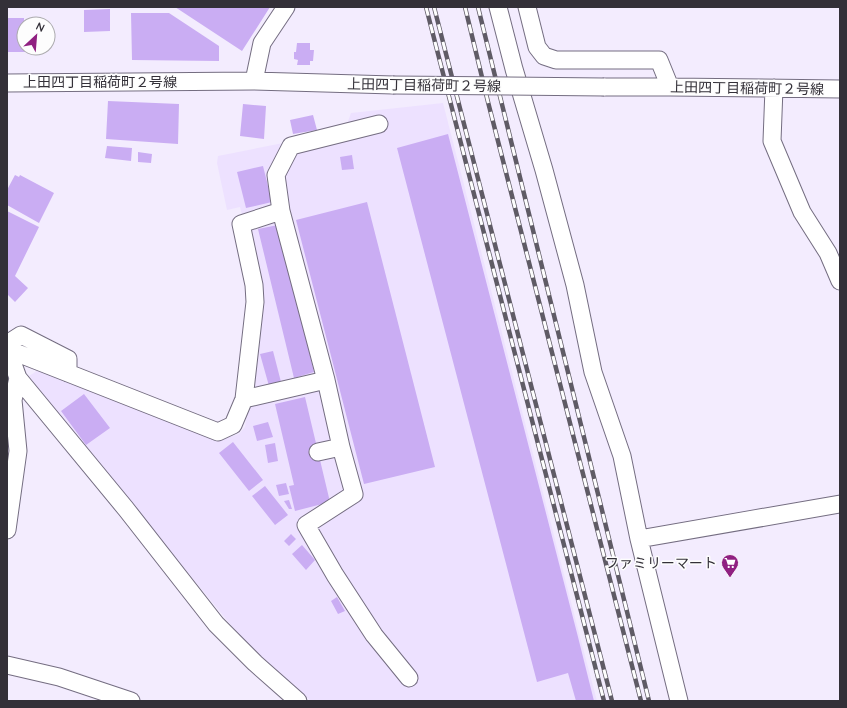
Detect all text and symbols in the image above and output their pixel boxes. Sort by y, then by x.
north arrow [16,16,56,56]
text: N [34,19,47,35]
street label: 上田四丁目稲荷町２号線 [23,73,177,91]
street label: 上田四丁目稲荷町２号線 [347,75,501,95]
street label: 上田四丁目稲荷町２号線 [670,78,824,98]
supermarket icon: ファミリーマート [720,553,740,578]
place label: ファミリーマート [605,554,717,572]

